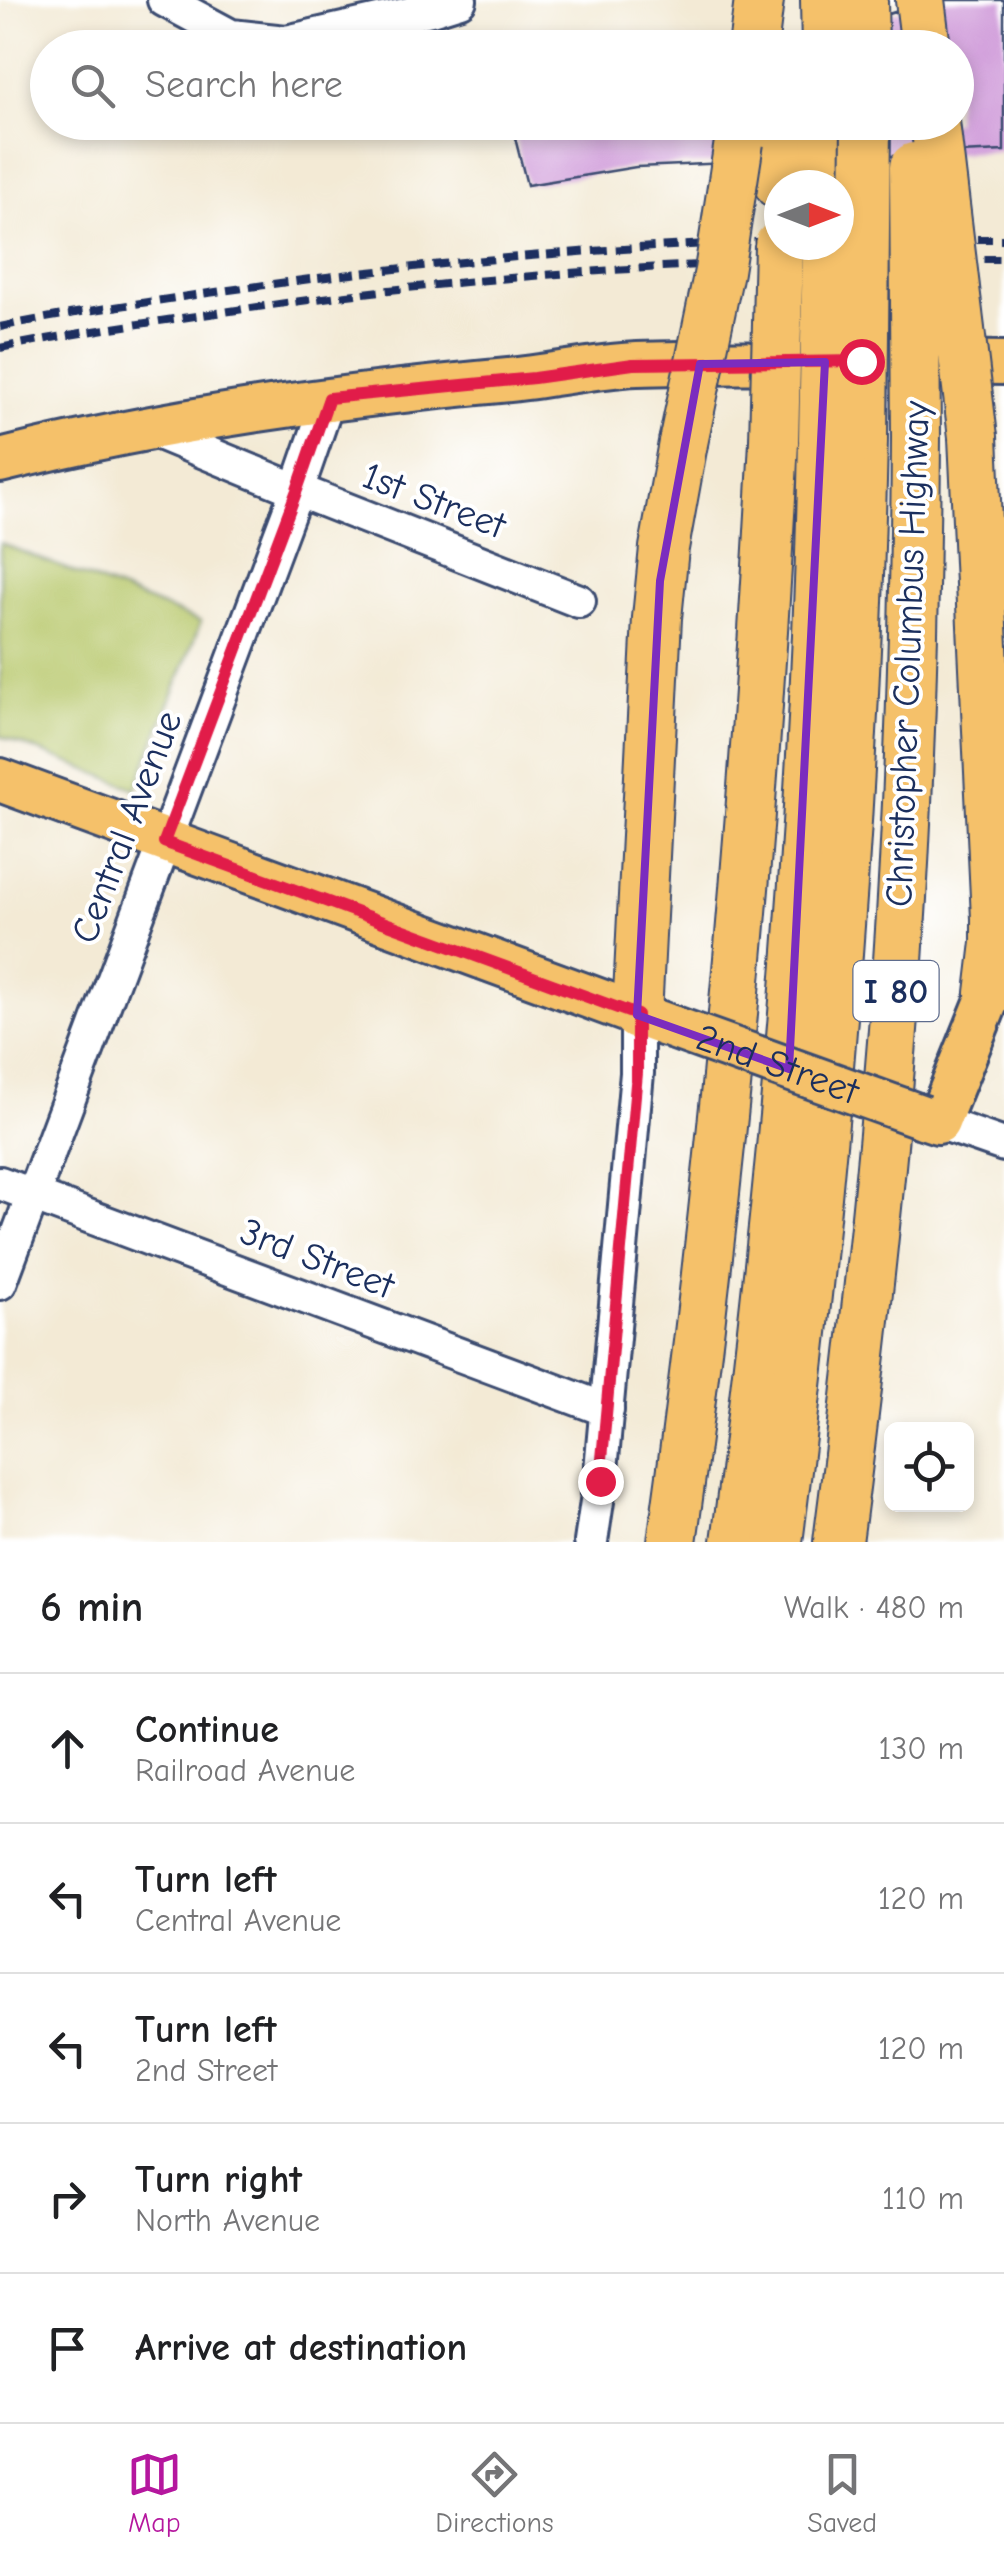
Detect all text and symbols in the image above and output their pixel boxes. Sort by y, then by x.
search box [30,30,974,140]
icon: search [65,58,120,113]
text: Search here [145,63,343,107]
north arrow [764,170,854,260]
route start [839,339,885,385]
street label: Christopher Columbus Highway [877,400,939,908]
street label: 1st Street [356,454,513,549]
street label: Central Avenue [63,705,191,949]
road number: I 80 [854,961,938,1021]
street label: 2nd Street [690,1016,865,1114]
street label: 3rd Street [234,1210,401,1309]
map controls [884,1422,974,1512]
button: locate [884,1422,974,1512]
route end [578,1459,624,1505]
text: 6 min [40,1583,143,1632]
text: Walk · 480 m [784,1589,964,1626]
text: Continue [135,1708,279,1752]
icon: ahead [40,1721,95,1776]
text: 130 m [878,1730,964,1767]
text: Railroad Avenue [135,1752,355,1789]
text: Turn left [135,1858,276,1902]
icon: left [40,1871,95,1926]
text: 120 m [878,1880,964,1917]
text: Central Avenue [135,1902,341,1939]
text: Turn left [135,2008,276,2052]
icon: left [40,2021,95,2076]
text: 120 m [878,2030,964,2067]
text: 2nd Street [135,2052,277,2089]
text: Turn right [135,2158,302,2202]
icon: right [40,2171,95,2226]
text: 110 m [882,2180,964,2217]
text: North Avenue [135,2202,320,2239]
icon: arrive [40,2321,95,2376]
text: Arrive at destination [135,2326,467,2370]
tab: Map [127,2447,182,2539]
tab: Directions [435,2447,554,2539]
tab: Saved [807,2447,877,2539]

